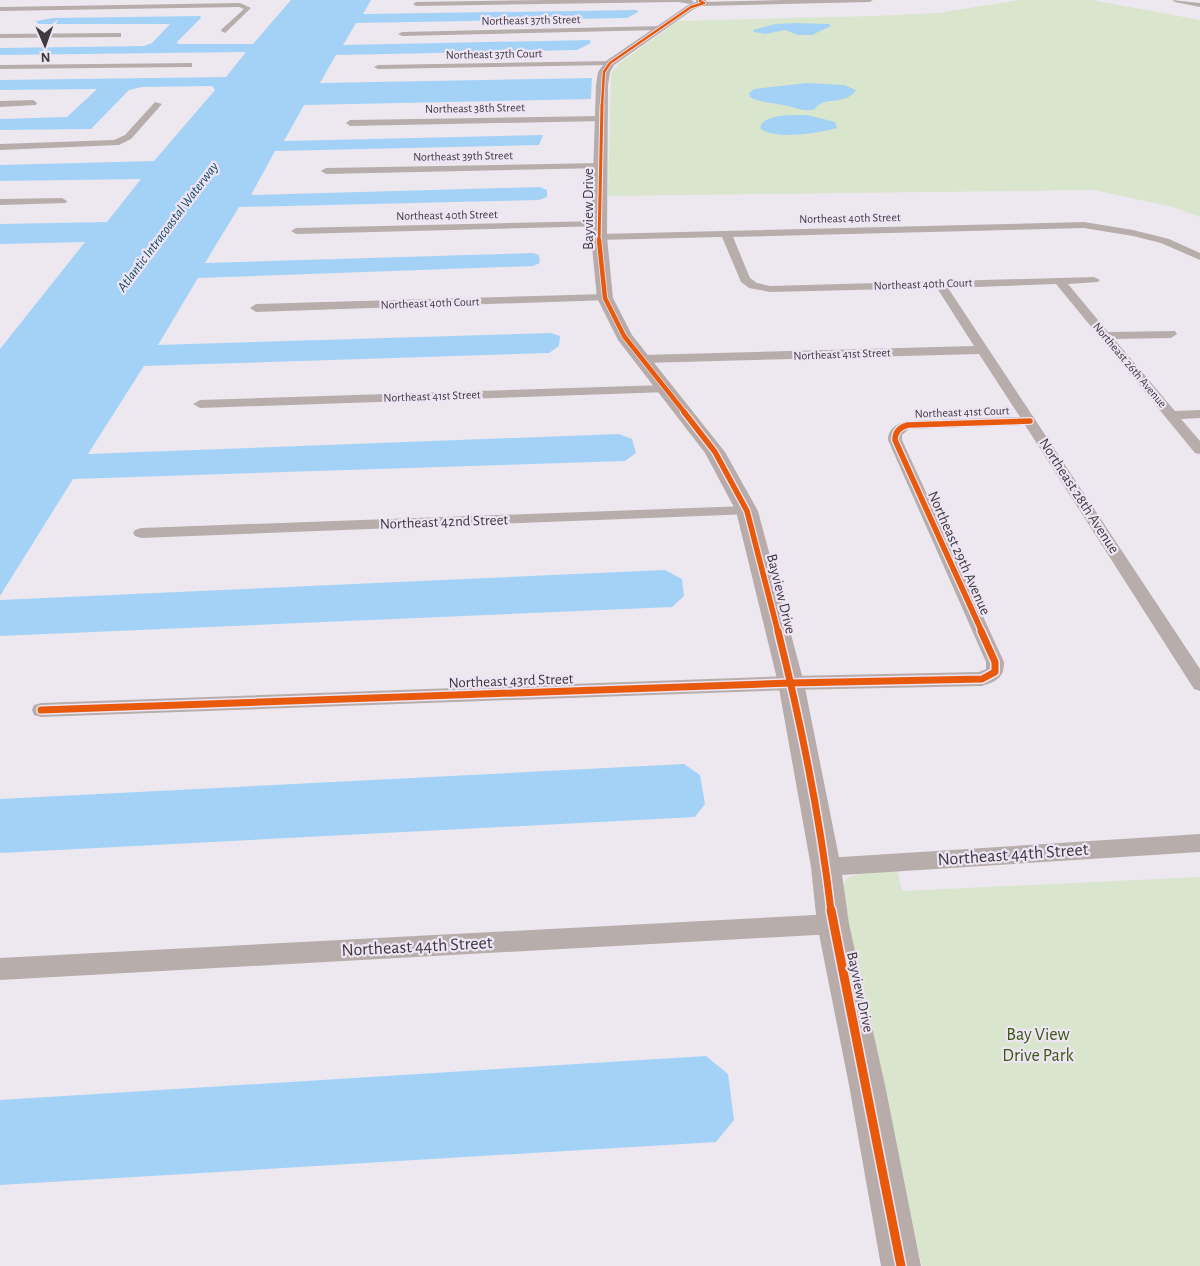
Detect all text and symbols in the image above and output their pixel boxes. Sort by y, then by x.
street label: Northeast 37th Street [481,13,581,27]
north arrow [20,20,70,70]
street label: Northeast 37th Court [446,47,543,61]
text: N [40,50,51,64]
street label: Northeast 38th Street [425,101,525,115]
street label: Northeast 39th Street [413,149,513,163]
water label: Atlantic Intracoastal Waterway [114,160,221,295]
street label: Bayview Drive [581,168,596,250]
street label: Northeast 40th Street [396,208,498,222]
street label: Northeast 40th Street [799,211,901,225]
street label: Northeast 40th Court [873,276,973,292]
street label: Northeast 40th Court [380,295,480,311]
street label: Northeast 26th Avenue [1091,320,1169,410]
street label: Northeast 41st Street [793,346,891,362]
street label: Northeast 41st Street [383,388,481,404]
street label: Northeast 41st Court [914,404,1010,420]
street label: Northeast 28th Avenue [1036,436,1122,556]
street label: Northeast 29th Avenue [925,489,993,617]
street label: Northeast 42nd Street [379,512,509,532]
street label: Bayview Drive [764,552,798,636]
street label: Northeast 43rd Street [448,671,574,691]
street label: Northeast 44th Street [937,841,1089,869]
street label: Northeast 44th Street [341,934,493,960]
street label: Bayview Drive [844,950,876,1034]
park label: Bay View Drive Park [1002,1026,1075,1065]

